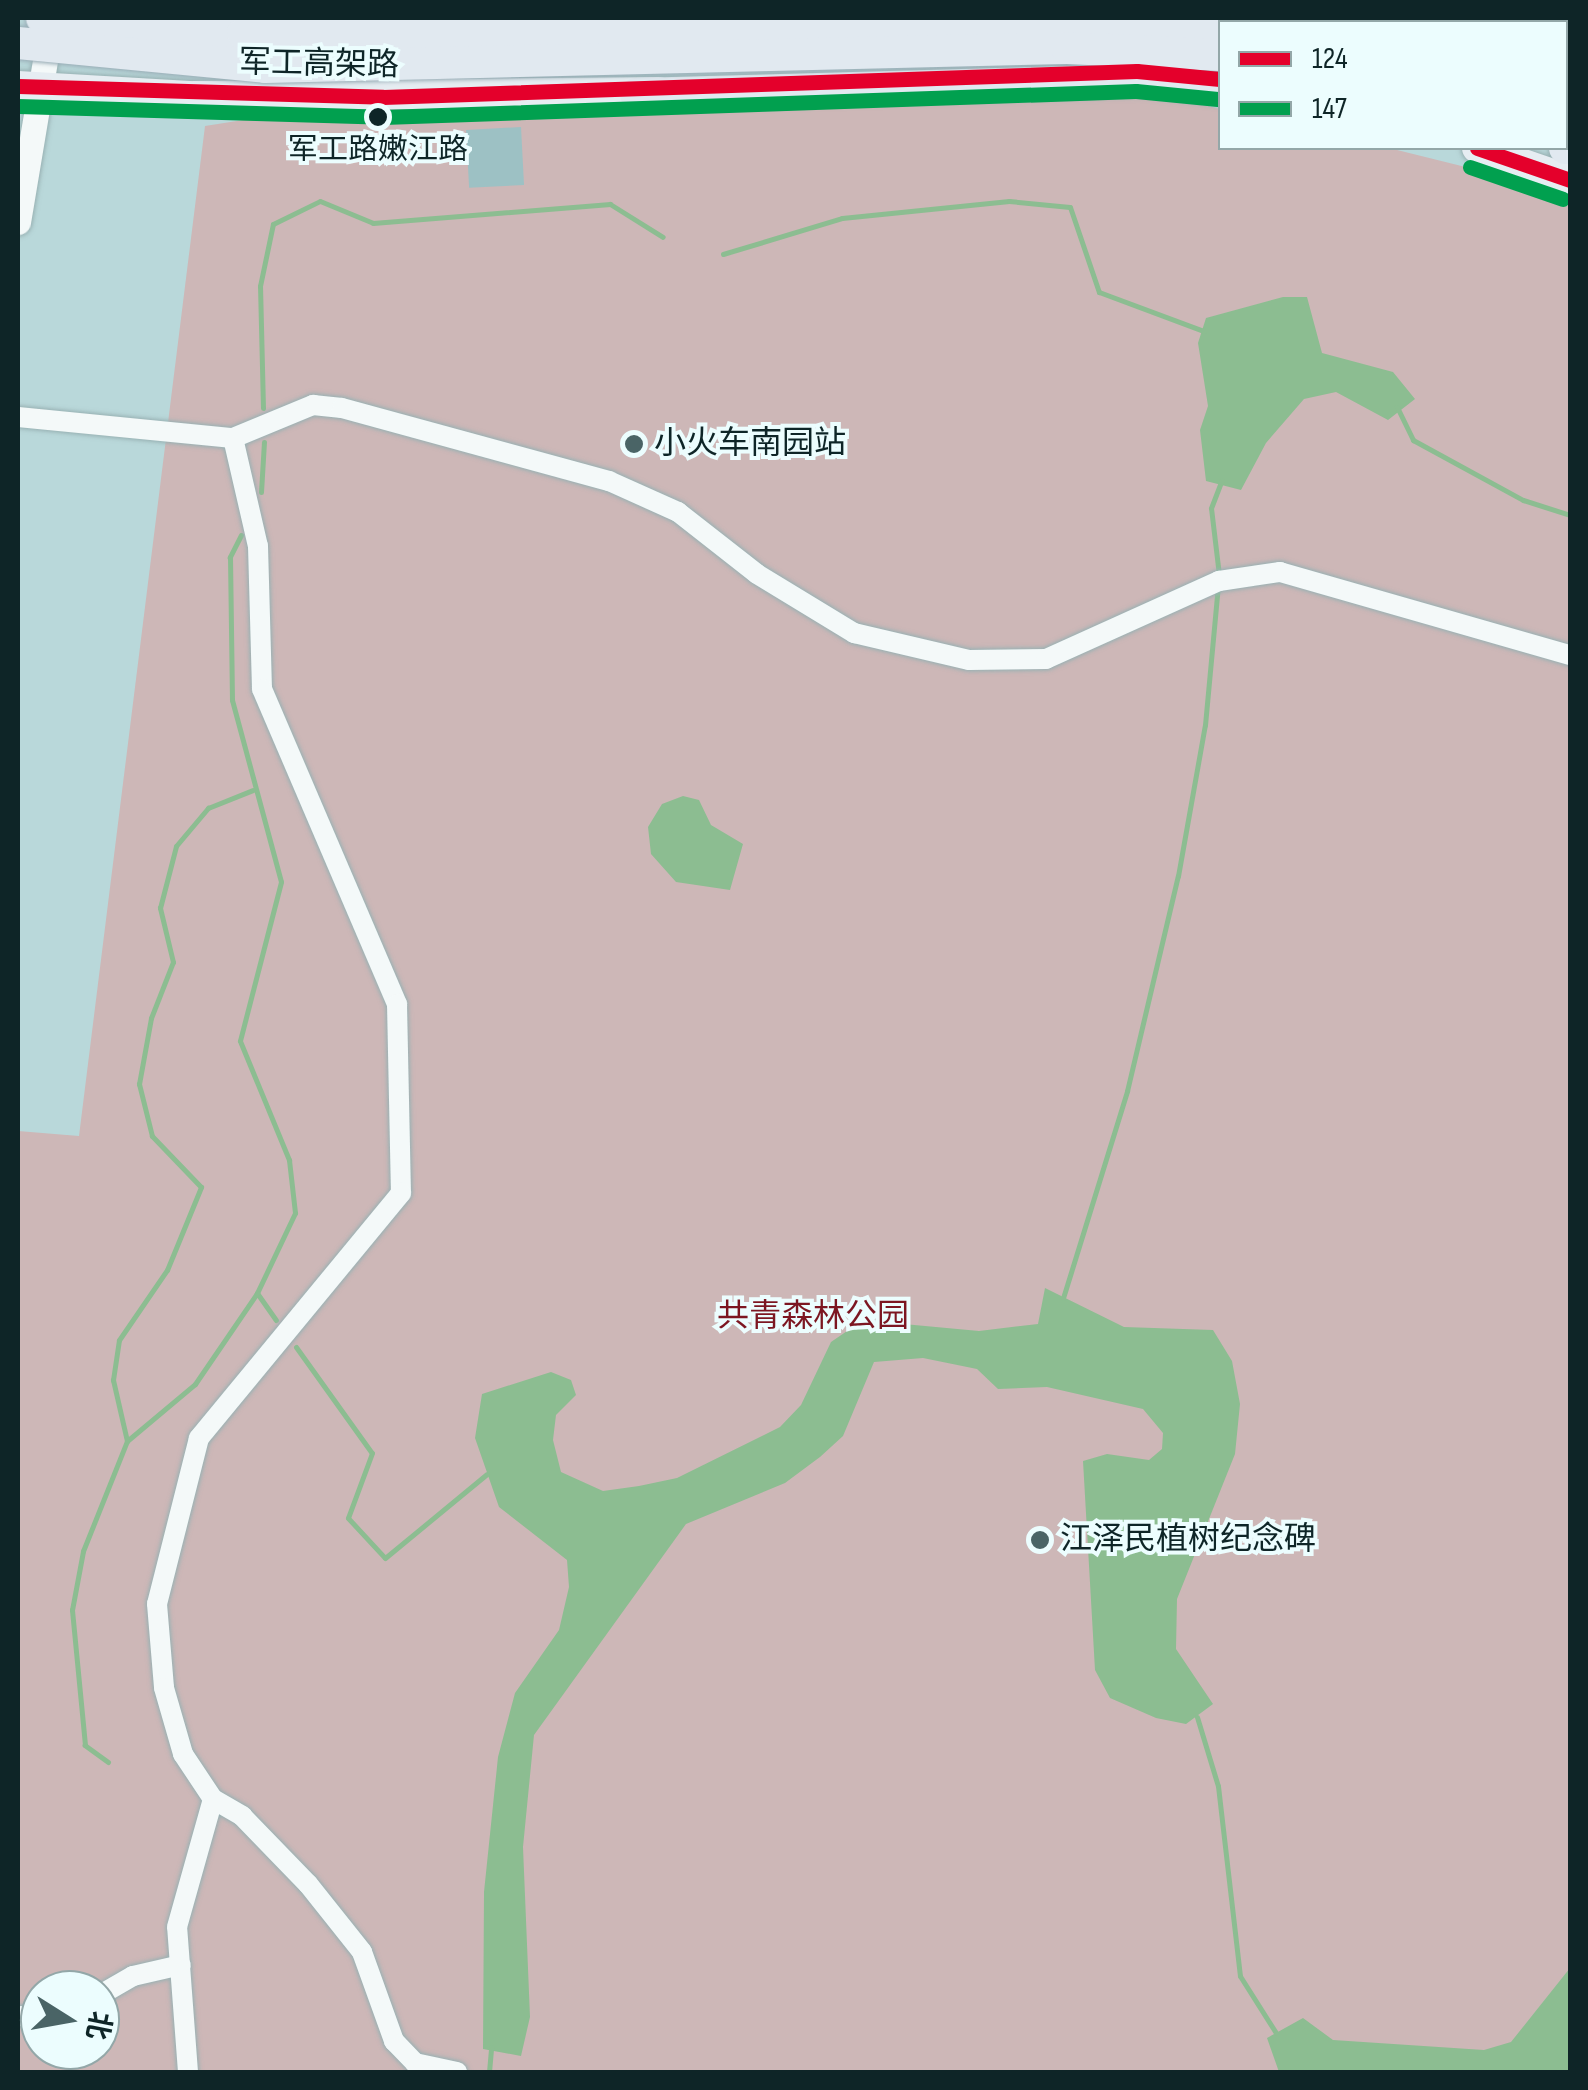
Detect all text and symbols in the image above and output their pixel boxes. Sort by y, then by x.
legend [1218,20,1568,150]
text: 124 [1312,41,1348,77]
street label: 军工高架路 [239,44,399,86]
text: 147 [1312,91,1347,127]
marker: 军工路嫩江路 [368,107,388,127]
place label: 军工路嫩江路 [288,132,468,168]
place label: 小火车南园站 [654,425,846,463]
marker: 小火车南园站 [623,433,645,455]
park label: 共青森林公园 [717,1298,909,1336]
place label: 江泽民植树纪念碑 [1060,1521,1316,1559]
marker: 江泽民植树纪念碑 [1029,1529,1051,1551]
north arrow [20,1970,120,2070]
text: 北 [79,2009,117,2042]

